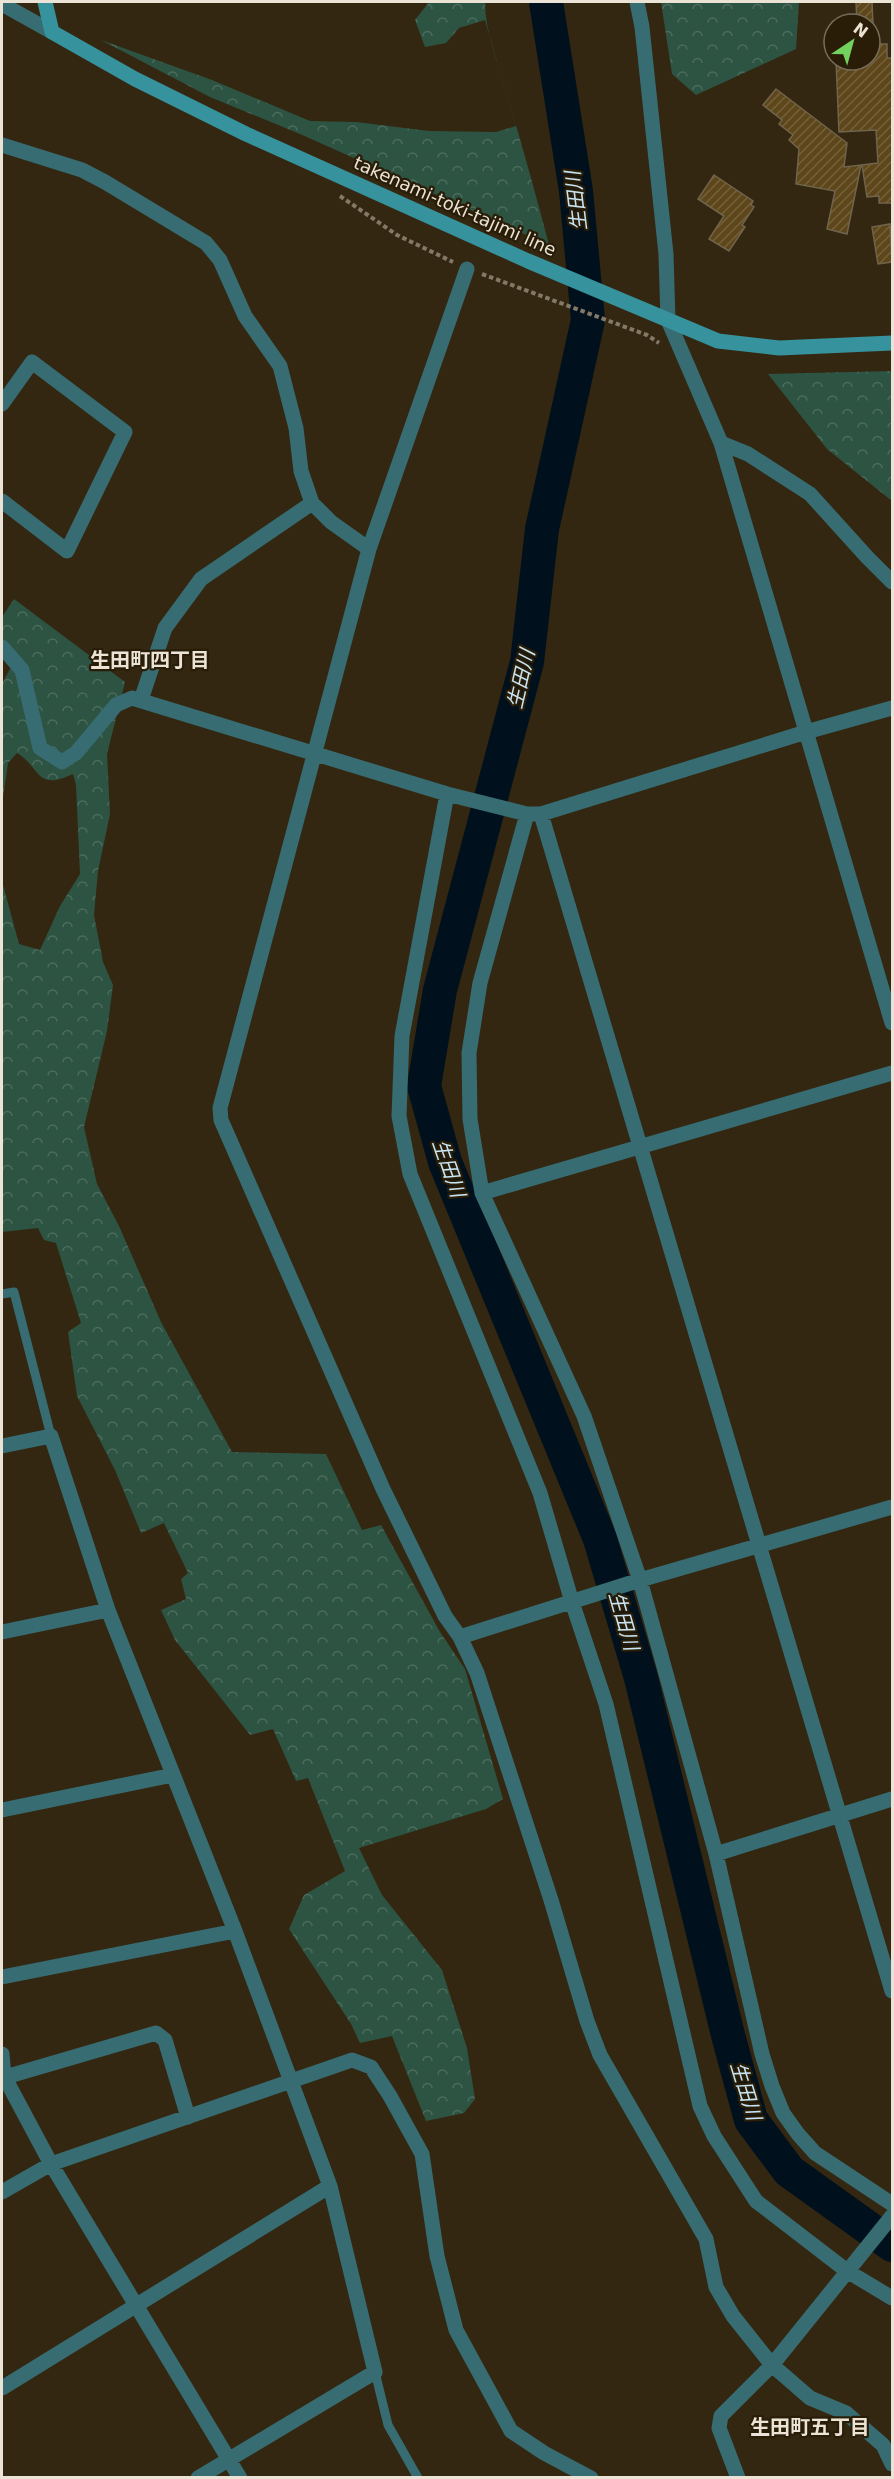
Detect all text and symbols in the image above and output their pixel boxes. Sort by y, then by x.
north arrow [822,12,882,72]
text: N [850,19,872,42]
street label: takenami-toki-tajimi line [351,152,559,260]
water label: 生田川 [560,168,592,232]
water label: 生田川 [503,645,540,711]
district label: 生田町四丁目 [90,648,210,672]
water label: 生田川 [428,1136,471,1202]
water label: 生田川 [604,1589,644,1655]
water label: 生田川 [726,2059,767,2125]
district label: 生田町五丁目 [750,2415,870,2439]

